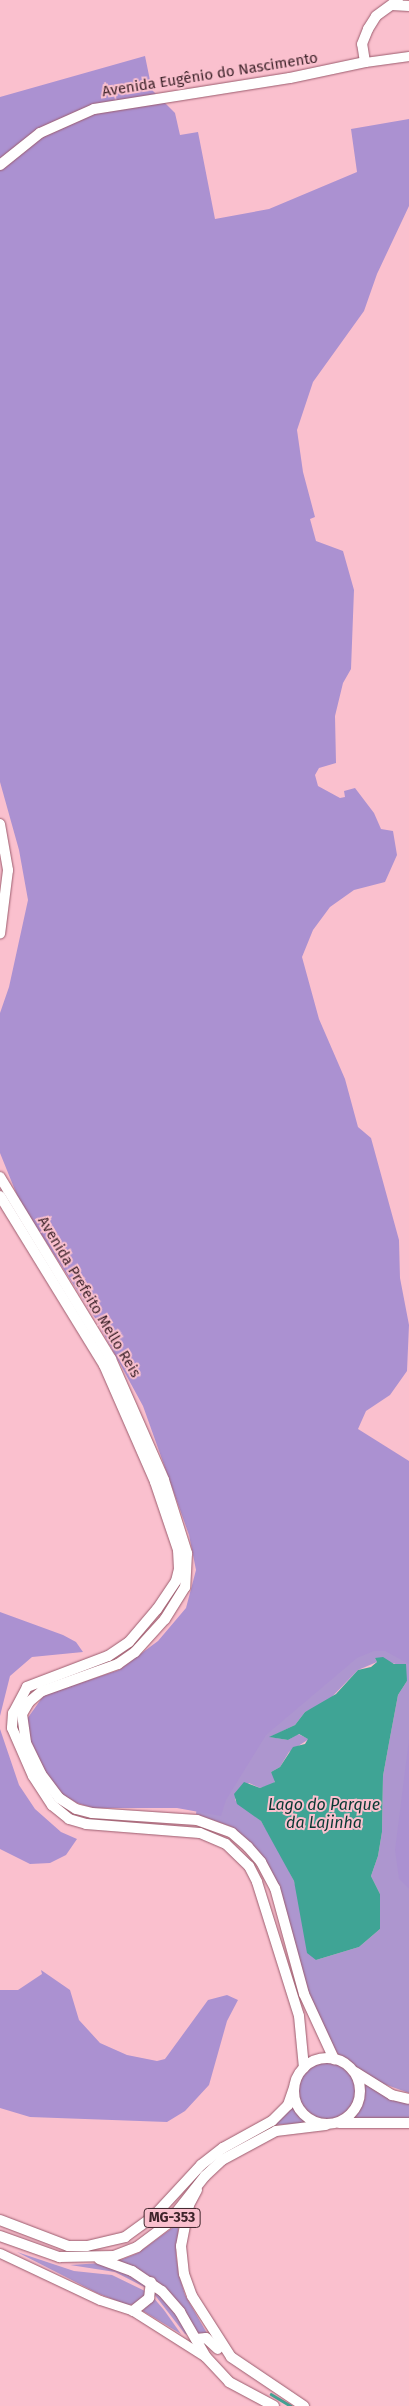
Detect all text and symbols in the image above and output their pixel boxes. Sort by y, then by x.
street label: Avenida Eugênio do Nascimento [101,49,319,101]
street label: Avenida Prefeito Mello Reis [34,1213,144,1381]
water label: Lago do Parque da Lajinha [268,1795,380,1833]
road number: MG-353 [143,2206,201,2230]

